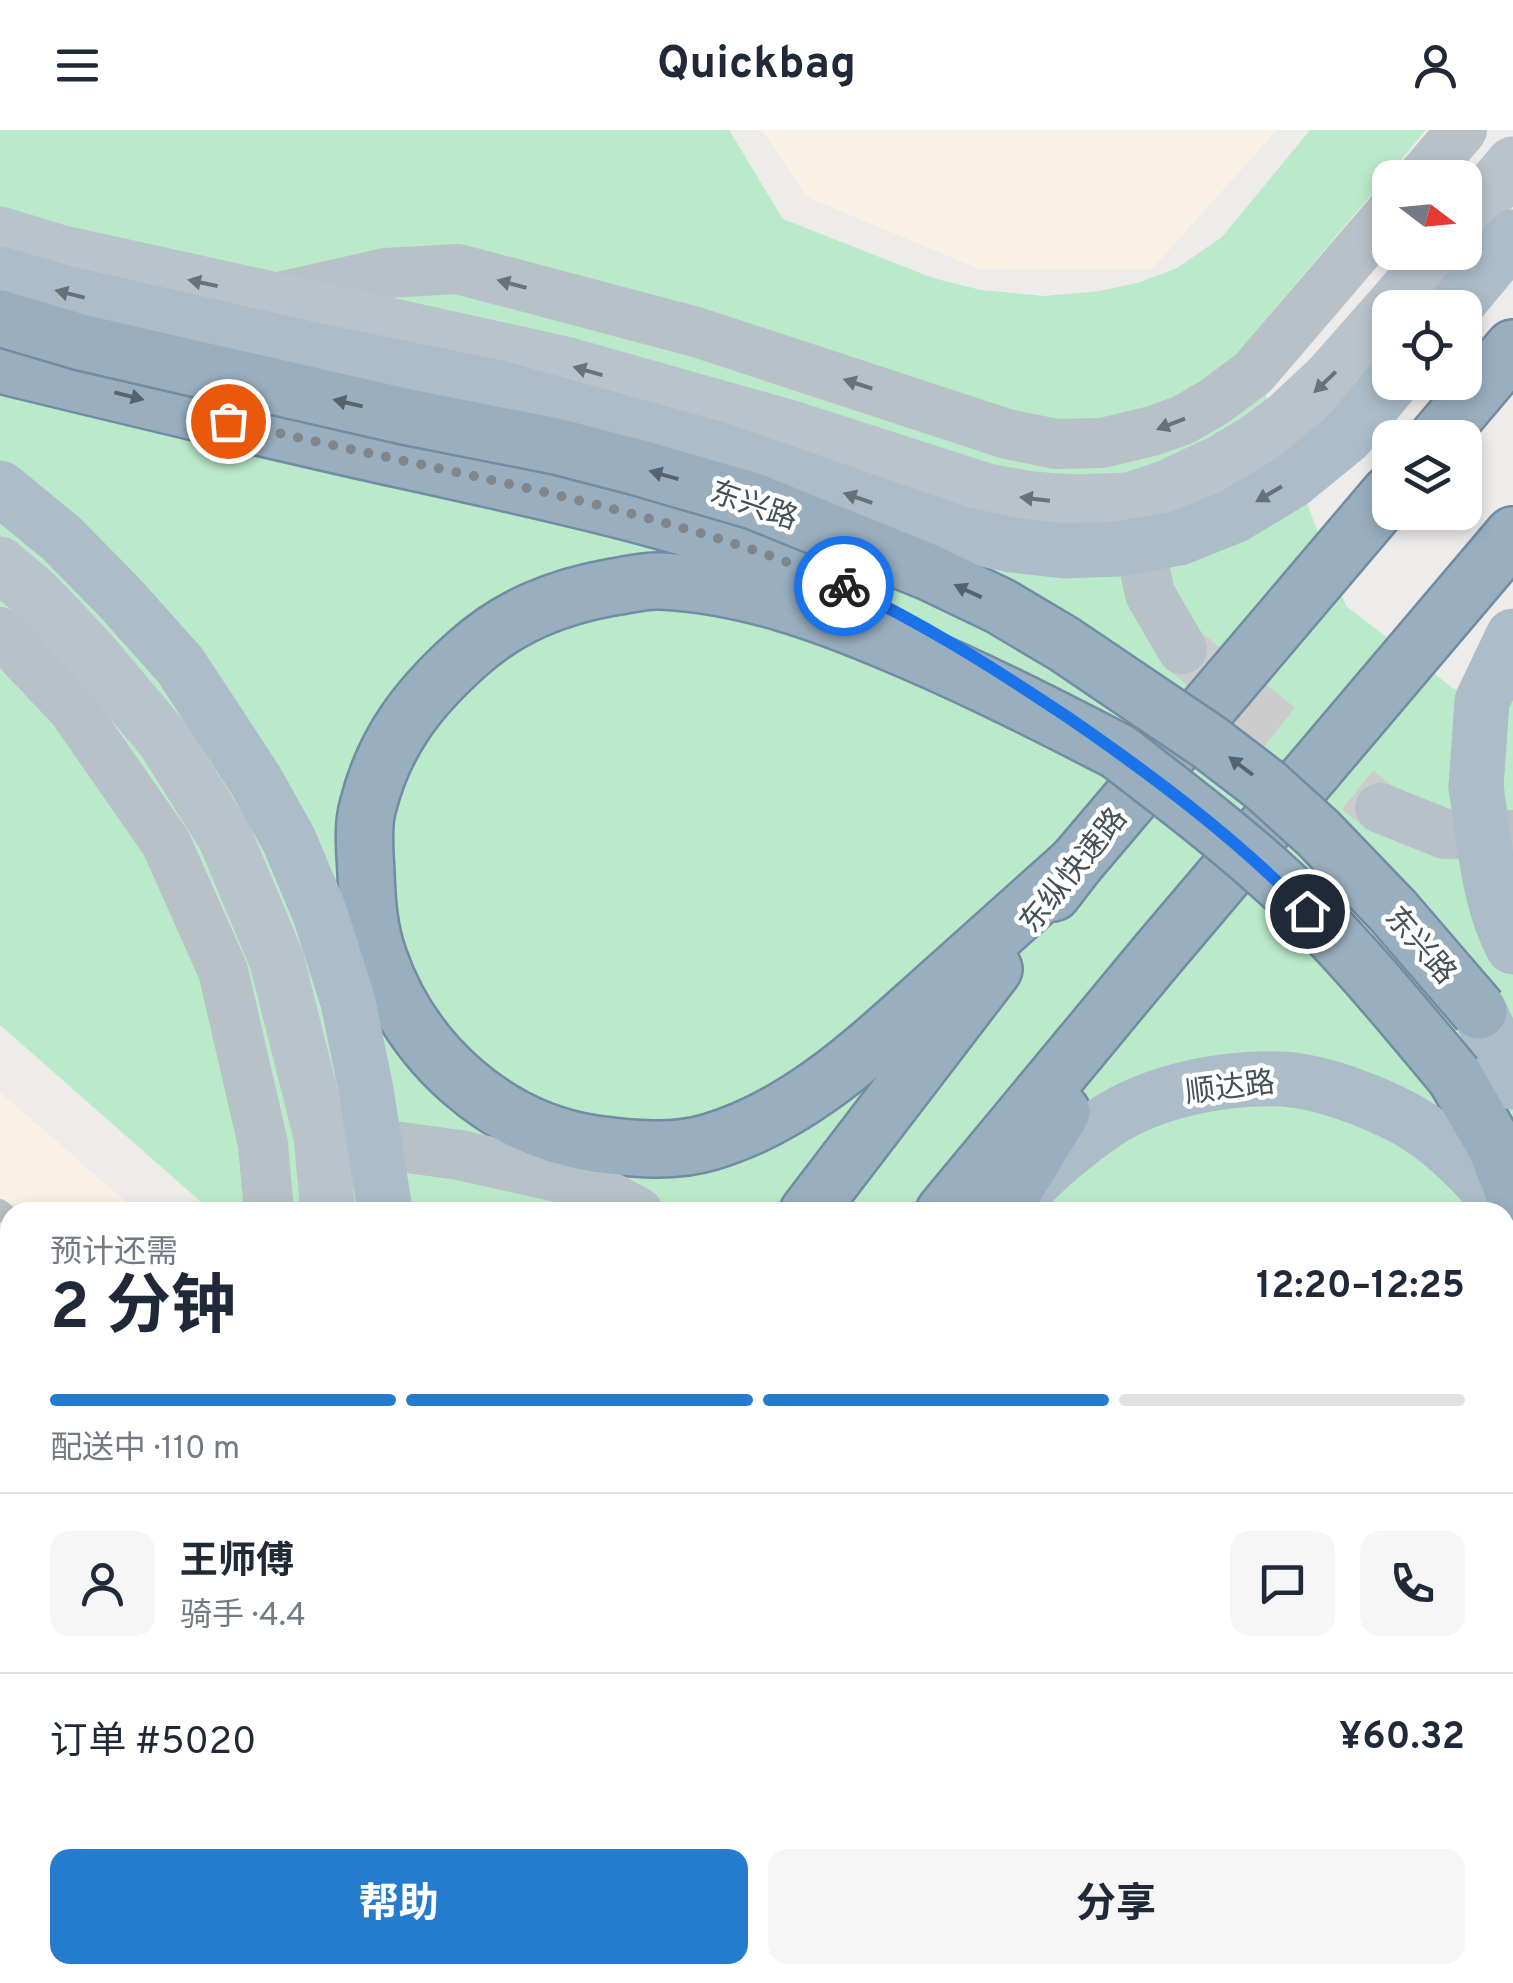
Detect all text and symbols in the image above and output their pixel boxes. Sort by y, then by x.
text: Quickbag [657,37,856,94]
icon: menu [50,38,105,93]
icon: person [1408,38,1463,93]
north arrow [1372,160,1482,270]
map controls [1372,160,1482,530]
one-way arrow [187,275,218,290]
one-way arrow [496,275,527,291]
one-way arrow [54,285,85,301]
button: locate [1372,290,1482,400]
one-way arrow [573,363,603,378]
one-way arrow [1313,370,1337,394]
one-way arrow [843,376,873,391]
pin [186,379,271,464]
one-way arrow [114,389,145,404]
icon: bag [201,394,256,449]
one-way arrow [332,395,363,410]
one-way arrow [1156,417,1186,432]
button: layers [1372,420,1482,530]
one-way arrow [649,467,679,482]
street label: 东兴路 [705,475,802,540]
one-way arrow [1255,485,1283,502]
one-way arrow [843,490,873,505]
one-way arrow [1019,490,1050,506]
courier [794,536,894,636]
icon: bike [817,559,872,614]
one-way arrow [953,582,982,599]
one-way arrow [1228,756,1254,777]
street label: 东纵快速路 [1013,802,1137,942]
pin [1265,869,1350,954]
icon: home [1280,884,1335,939]
street label: 东兴路 [1376,901,1463,993]
street label: 顺达路 [1183,1066,1277,1113]
text: 预计还需 [50,1234,178,1274]
text: 12:20–12:25 [1256,1263,1465,1312]
text: 2 分钟 [50,1270,236,1352]
text: 配送中 · 110 m [50,1430,240,1470]
button: person [50,1531,155,1636]
button: chat [1230,1531,1335,1636]
button: phone [1360,1531,1465,1636]
text: 王师傅 [180,1539,294,1588]
text: 骑手 · 4.4 [180,1597,306,1637]
text: ¥60.32 [1339,1714,1465,1763]
text: 订单 #5020 [50,1719,256,1768]
button: 帮助 [50,1849,748,1964]
button: 分享 [768,1849,1465,1964]

